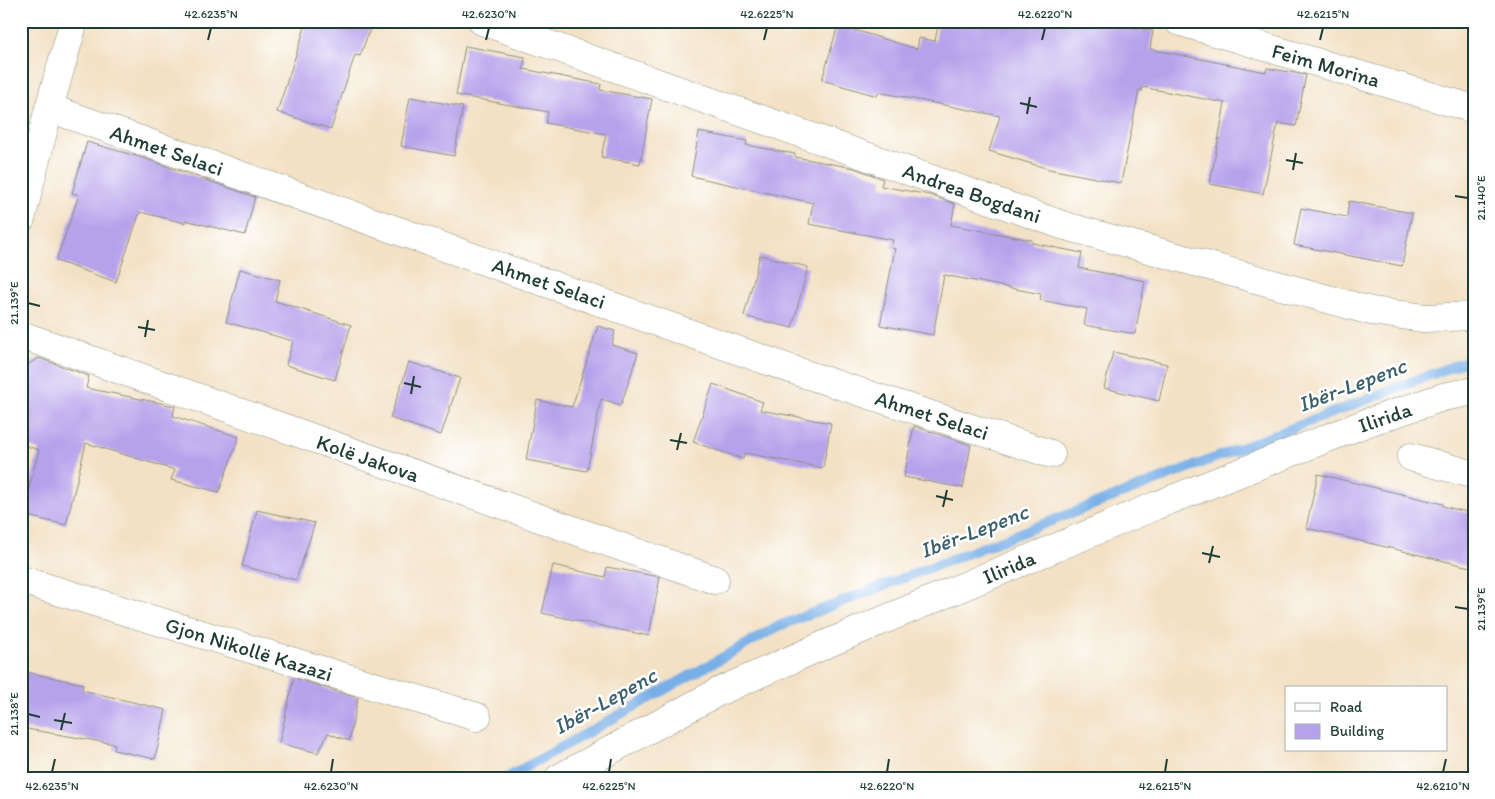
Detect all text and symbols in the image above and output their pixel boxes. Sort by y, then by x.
text: 42.6235°N [184,7,238,21]
text: 42.6230°N [462,7,516,21]
text: 42.6225°N [740,7,794,21]
text: 42.6220°N [1018,7,1072,21]
text: 42.6215°N [1297,7,1349,21]
street label: Feim Morina [1269,38,1383,92]
street label: Ahmet Selaci [107,119,227,181]
street label: Andrea Bogdani [900,158,1044,228]
text: 21.140°E [1474,175,1488,221]
street label: Ahmet Selaci [489,252,609,314]
text: 21.139°E [7,281,21,325]
water label: Ibër-Lepenc [1294,351,1412,418]
street label: Ahmet Selaci [872,385,992,445]
street label: Ilirida [1355,396,1415,438]
street label: Kolë Jakova [313,429,423,487]
water label: Ibër-Lepenc [916,497,1034,564]
street label: Ilirida [979,545,1039,589]
text: 21.139°E [1474,587,1488,631]
street label: Gjon Nikollë Kazazi [162,612,336,686]
water label: Ibër-Lepenc [549,661,663,740]
legend [1285,686,1448,752]
text: 21.138°E [7,692,21,736]
text: Road [1330,698,1363,716]
text: Building [1330,722,1384,740]
text: 42.6235°N [25,779,79,793]
text: 42.6230°N [304,779,358,793]
text: 42.6225°N [582,779,636,793]
text: 42.6220°N [860,779,914,793]
text: 42.6215°N [1139,779,1191,793]
text: 42.6210°N [1416,779,1470,793]

